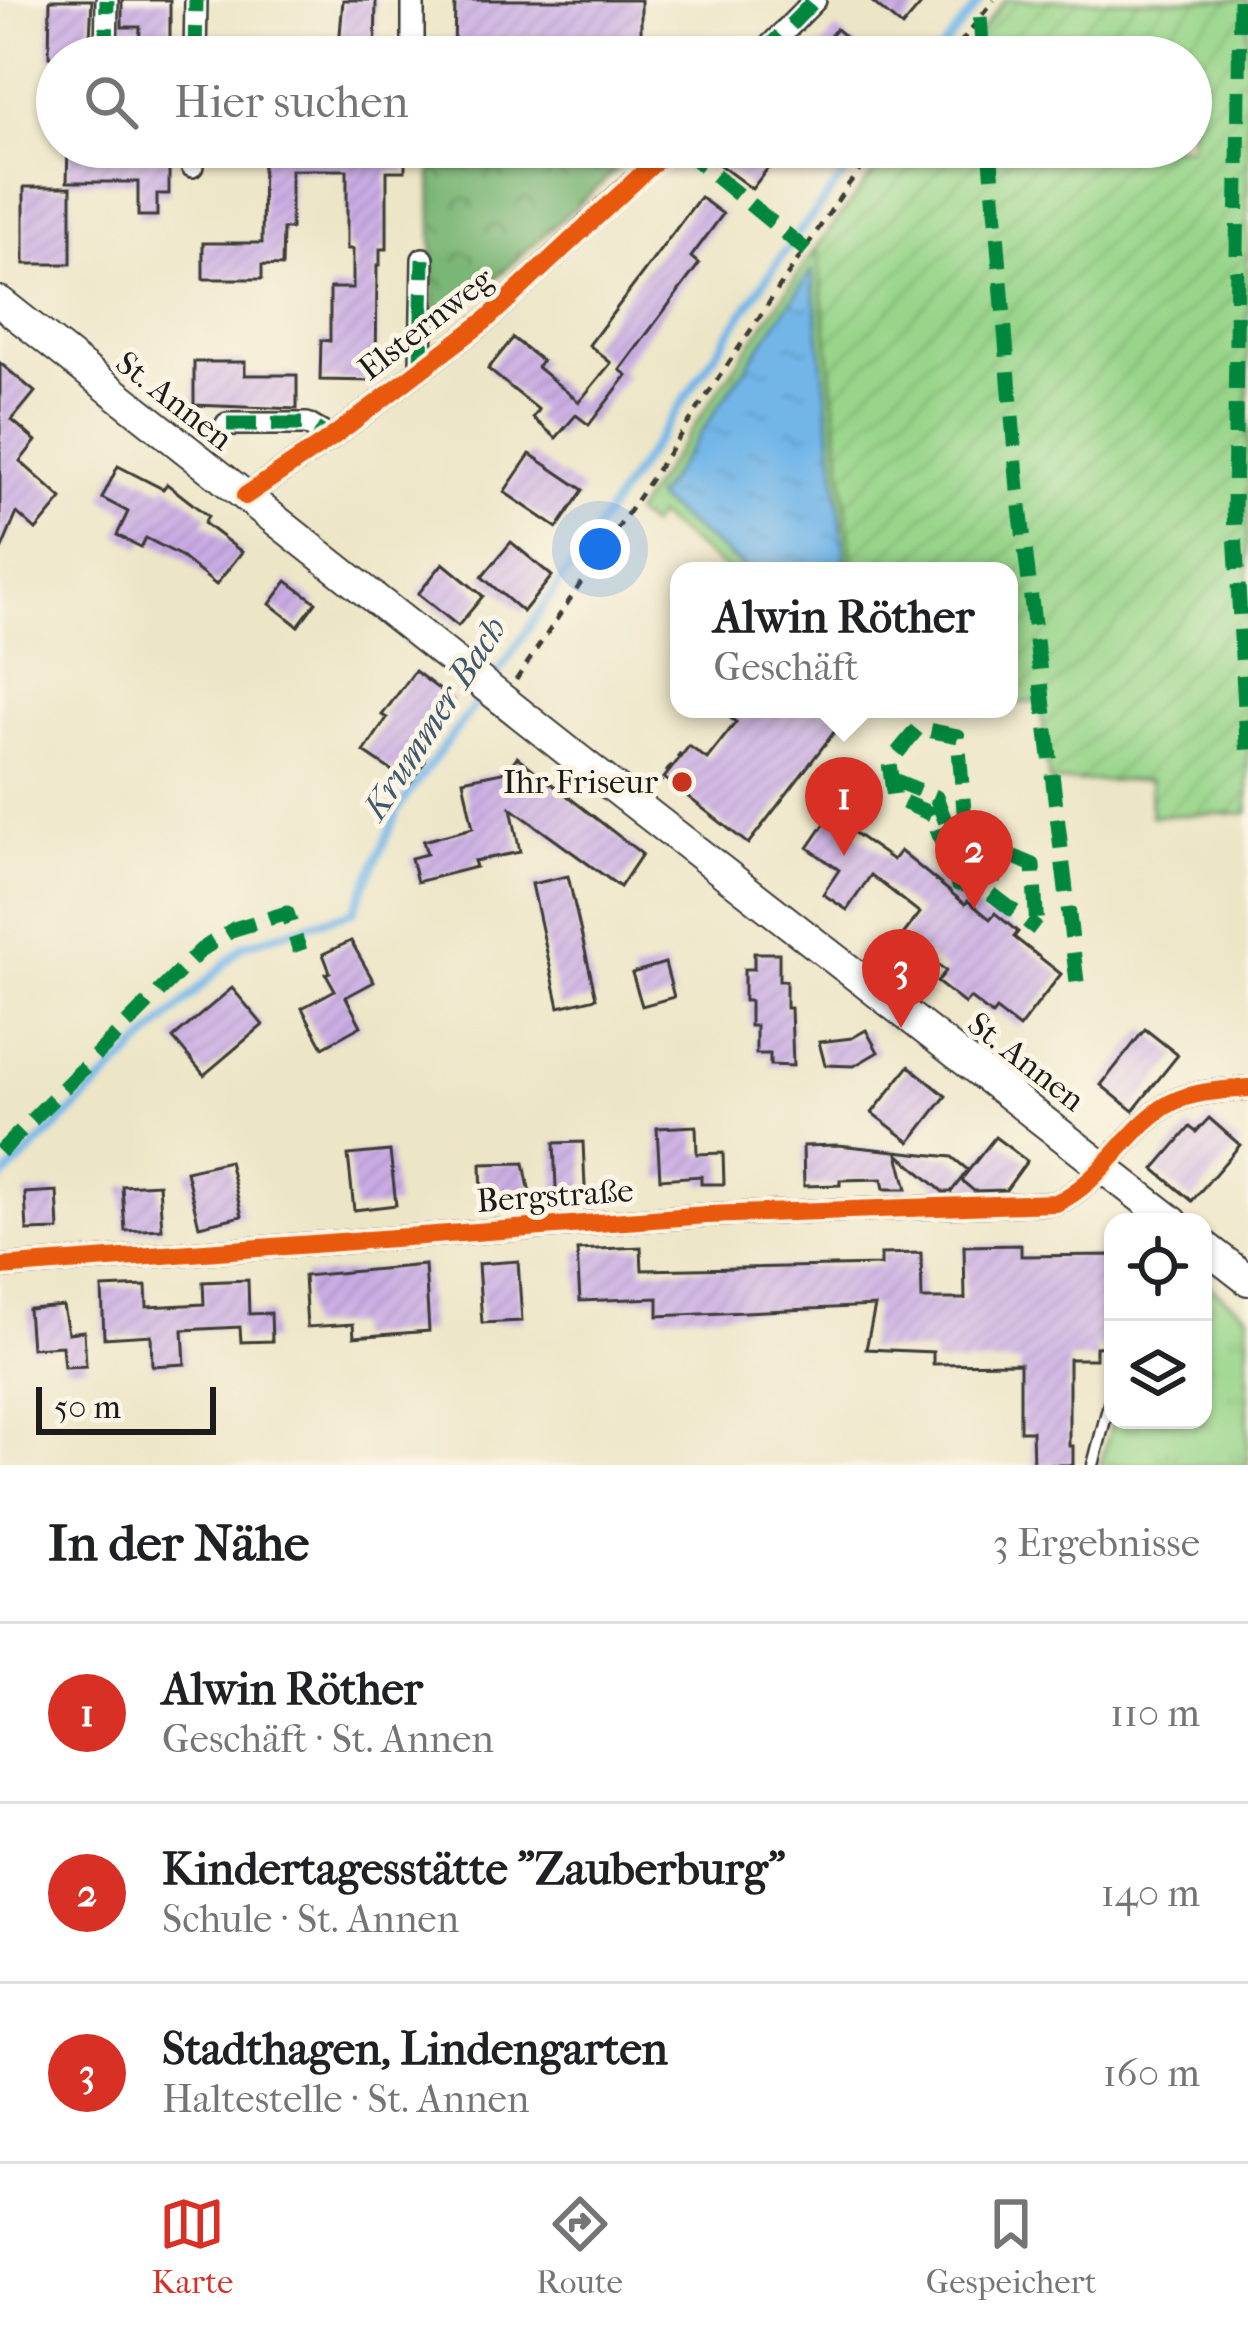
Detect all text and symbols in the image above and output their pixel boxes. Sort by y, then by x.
search box [36,36,1212,168]
icon: search [78,69,144,135]
text: Hier suchen [174,76,409,129]
street label: Elsternweg [351,259,501,389]
street label: St. Annen [108,343,240,459]
your location [570,519,630,579]
popup [670,562,1018,718]
text: Alwin Röther [714,591,974,644]
water label: Krummer Bach [351,609,515,829]
text: Geschäft [714,644,859,690]
pin: 1 [805,757,883,856]
place label: Ihr Friseur [503,763,658,802]
marker: Ihr Friseur [669,769,695,795]
pin: 2 [935,810,1013,909]
pin: 3 [862,929,940,1028]
street label: St. Annen [960,1004,1092,1120]
street label: Bergstraße [475,1171,635,1221]
map controls [1104,1213,1212,1429]
button: locate [1104,1213,1212,1321]
button: layers [1104,1321,1212,1429]
scale bar [36,1381,216,1434]
text: 50 m [54,1388,121,1427]
text: In der Nähe [48,1513,309,1573]
text: 3 Ergebnisse [993,1520,1200,1566]
text: Alwin Röther [162,1663,423,1716]
text: 1 [80,1690,94,1736]
text: 110 m [1110,1690,1200,1736]
text: Geschäft · St. Annen [162,1716,494,1762]
text: Kindertagesstätte "Zauberburg" [162,1843,785,1896]
text: 2 [77,1870,97,1916]
text: 140 m [1101,1870,1200,1916]
text: Schule · St. Annen [162,1896,459,1942]
text: Stadthagen, Lindengarten [162,2023,668,2076]
text: 3 [79,2050,95,2096]
text: 160 m [1103,2050,1200,2096]
text: Haltestelle · St. Annen [162,2076,530,2122]
tab: Karte [151,2191,233,2302]
tab: Route [536,2191,623,2302]
tab: Gespeichert [926,2191,1097,2302]

